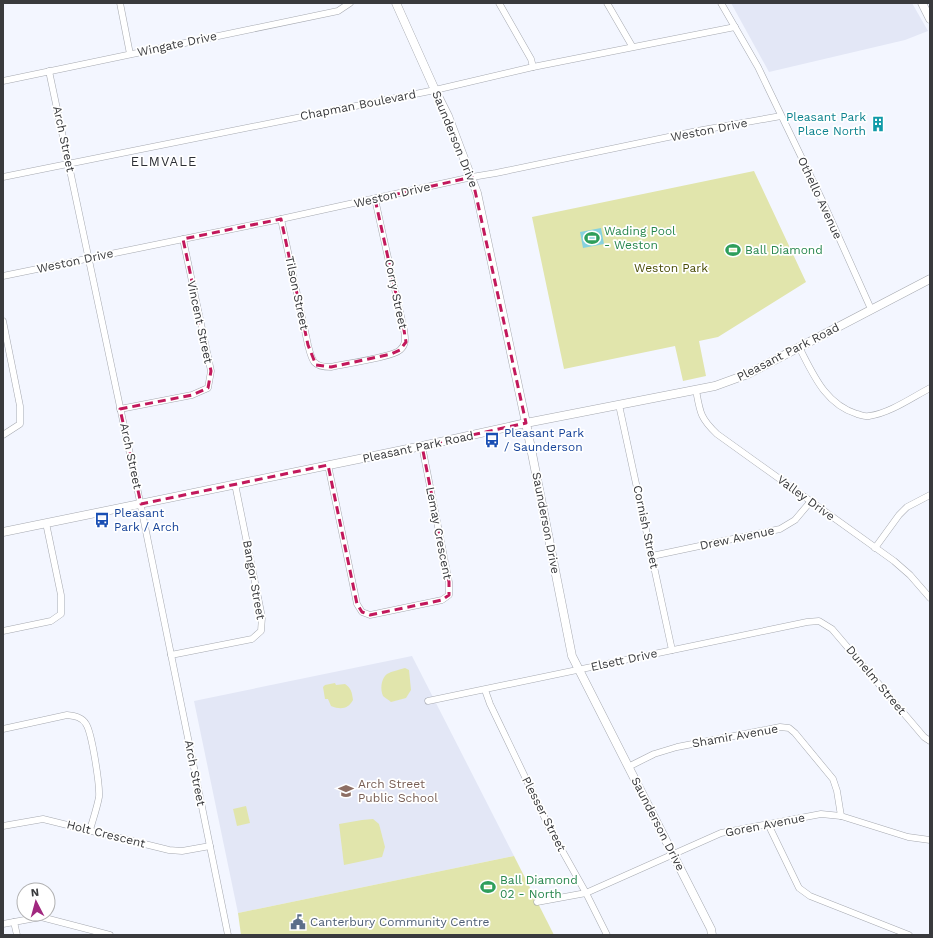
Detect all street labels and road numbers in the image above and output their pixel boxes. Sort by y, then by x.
street label: Wingate Drive [136,29,218,59]
street label: Chapman Boulevard [299,87,417,123]
street label: Saunderson Drive [429,89,481,190]
street label: Arch Street [50,105,78,173]
street label: Weston Drive [669,116,749,144]
street label: Othello Avenue [795,155,845,241]
street label: Weston Drive [352,179,432,211]
street label: Weston Drive [35,246,115,276]
street label: Tilson Street [282,255,312,331]
street label: Corry Street [382,258,410,330]
street label: Vincent Street [184,279,216,365]
street label: Pleasant Park Road [734,320,842,384]
street label: Arch Street [117,422,145,490]
street label: Pleasant Park Road [361,428,475,466]
street label: Saunderson Drive [529,471,563,575]
street label: Valley Drive [775,472,838,524]
street label: Cornish Street [630,484,662,570]
street label: Lemay Crescent [423,486,455,580]
street label: Drew Avenue [698,523,776,553]
street label: Bangor Street [240,539,268,621]
street label: Dunelm Street [843,643,909,717]
street label: Elsett Drive [589,646,659,674]
street label: Shamir Avenue [691,722,779,750]
street label: Arch Street [182,739,208,807]
street label: Plesser Street [519,774,569,854]
street label: Saunderson Drive [628,775,688,873]
street label: Goren Avenue [724,810,806,840]
street label: Holt Crescent [65,817,147,851]

